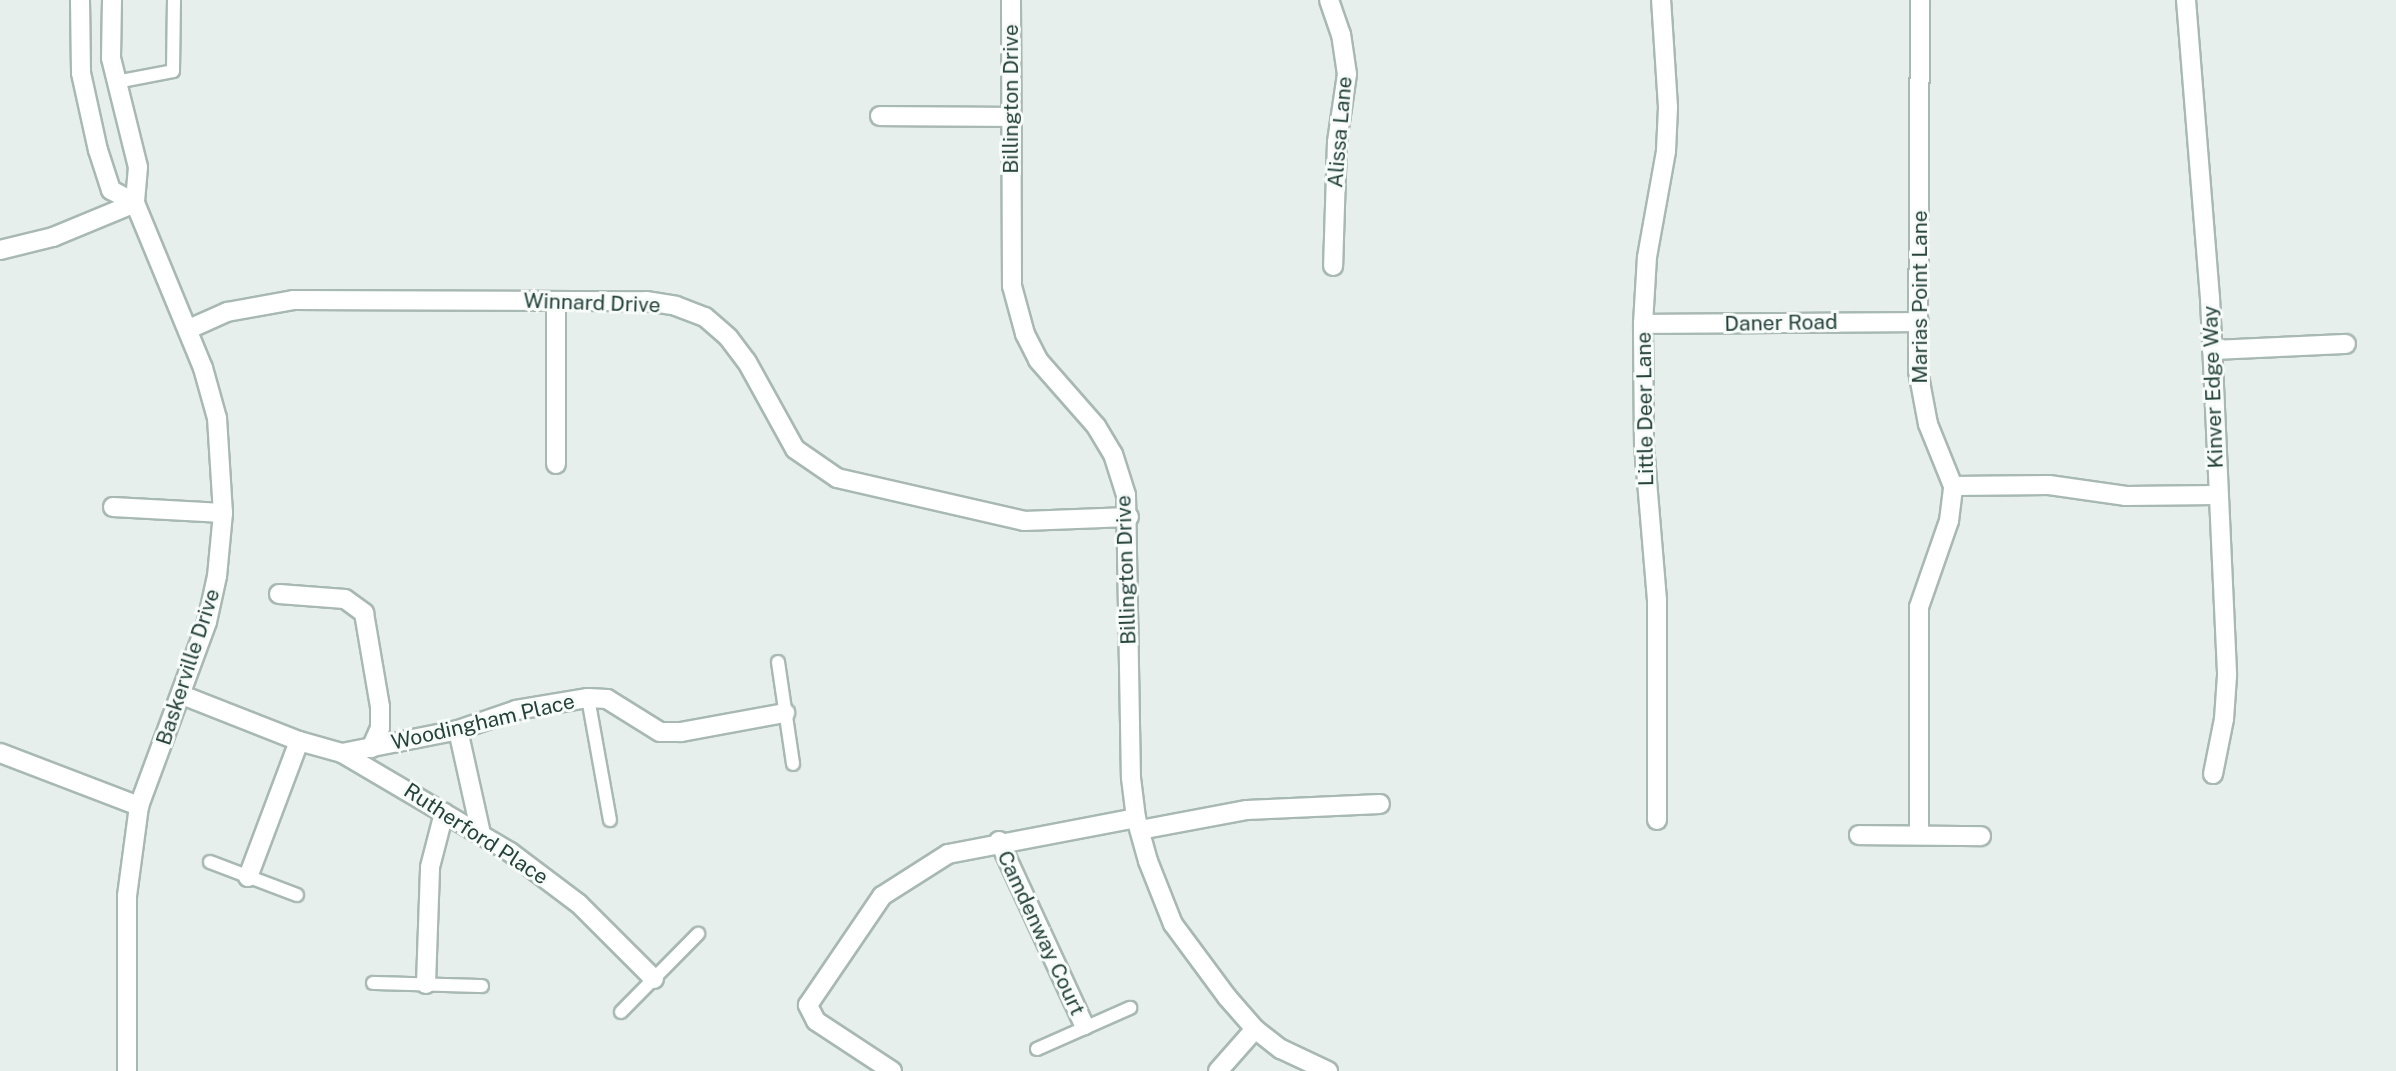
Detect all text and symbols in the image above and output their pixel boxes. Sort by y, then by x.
street label: Billington Drive [998,24,1024,174]
street label: Alissa Lane [1323,75,1357,189]
street label: Marias Point Lane [1907,210,1933,384]
street label: Winnard Drive [523,288,661,318]
street label: Kinver Edge Way [2198,305,2228,469]
street label: Daner Road [1724,309,1838,337]
street label: Little Deer Lane [1631,332,1659,486]
street label: Billington Drive [1111,495,1141,645]
street label: Baskerville Drive [151,586,225,748]
street label: Woodingham Place [389,689,577,755]
street label: Rutherford Place [399,778,553,890]
street label: Camdenway Court [992,847,1090,1019]

